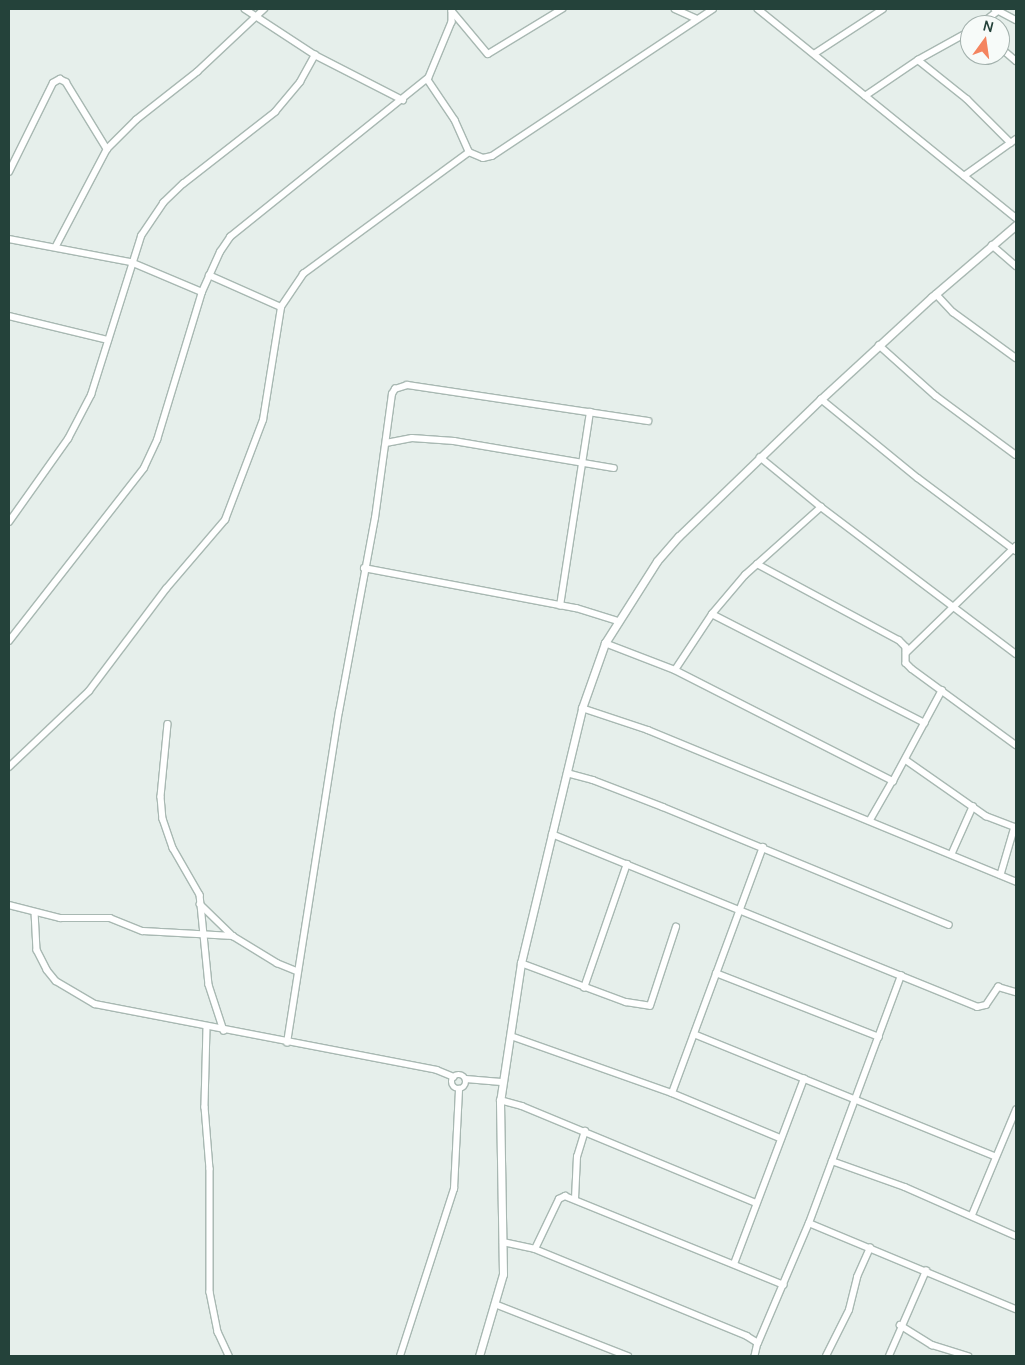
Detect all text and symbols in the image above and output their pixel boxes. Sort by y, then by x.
north arrow [960,15,1010,65]
text: N [981,15,996,36]

